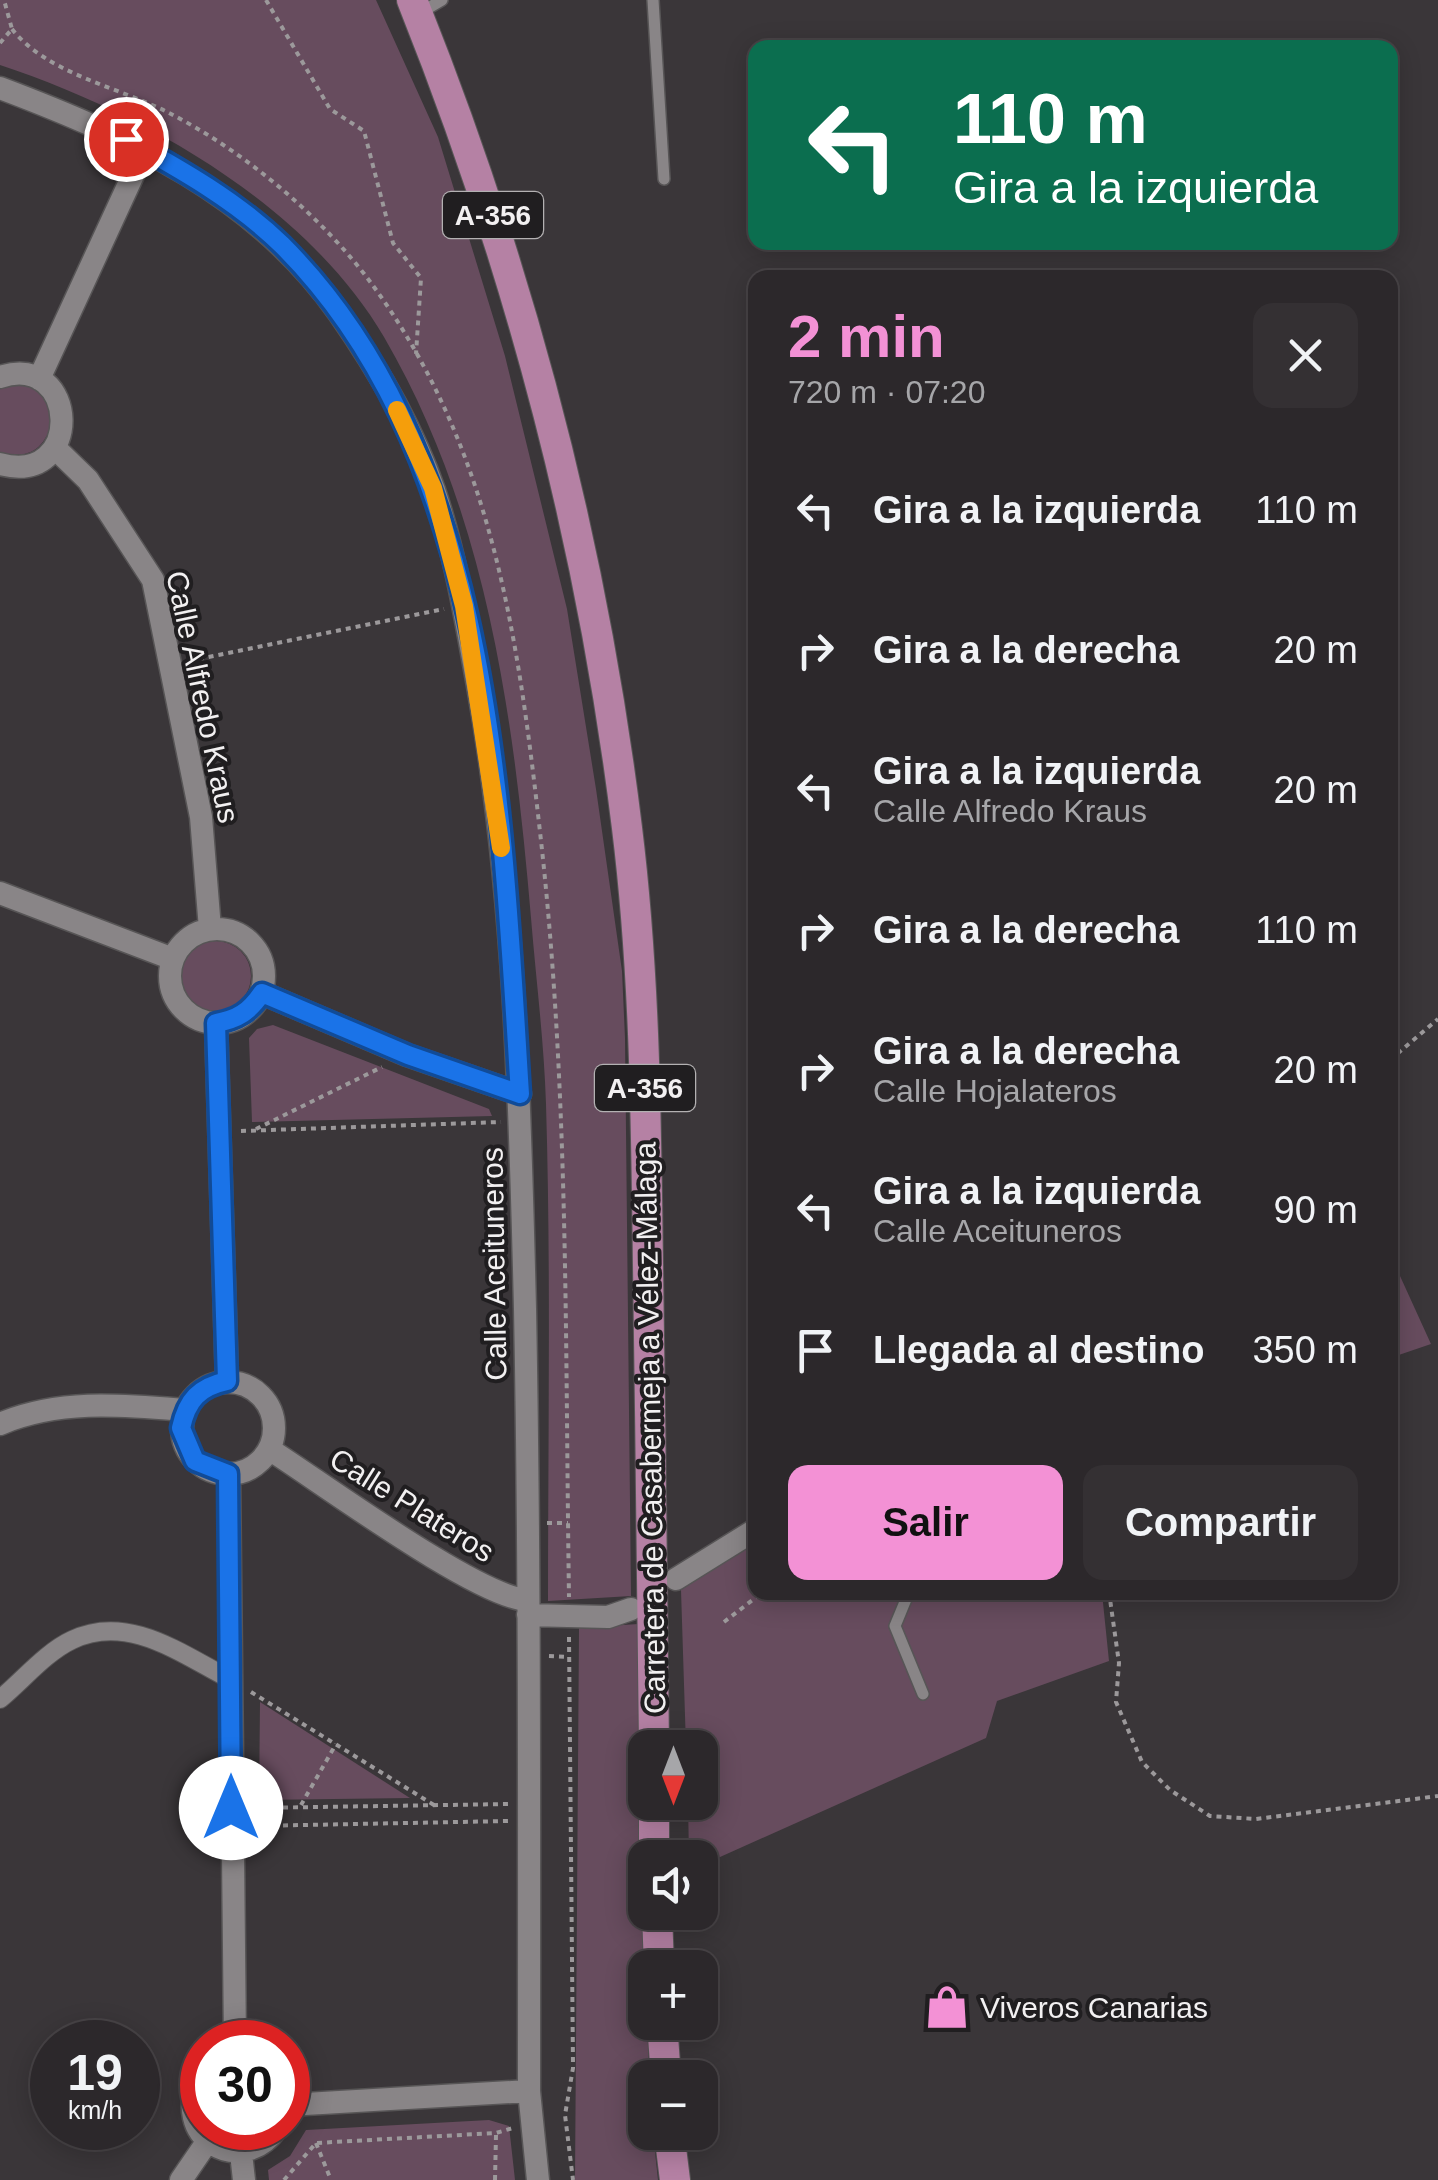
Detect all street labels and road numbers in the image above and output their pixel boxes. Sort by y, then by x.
road number: A-356 [443,192,543,238]
street label: Calle Alfredo Kraus [160,568,246,826]
road number: A-356 [595,1065,695,1111]
street label: Carretera de Casabermeja a Vélez-Málaga [629,1141,671,1714]
street label: Calle Aceituneros [475,1147,513,1381]
street label: Calle Plateros [324,1442,500,1568]

